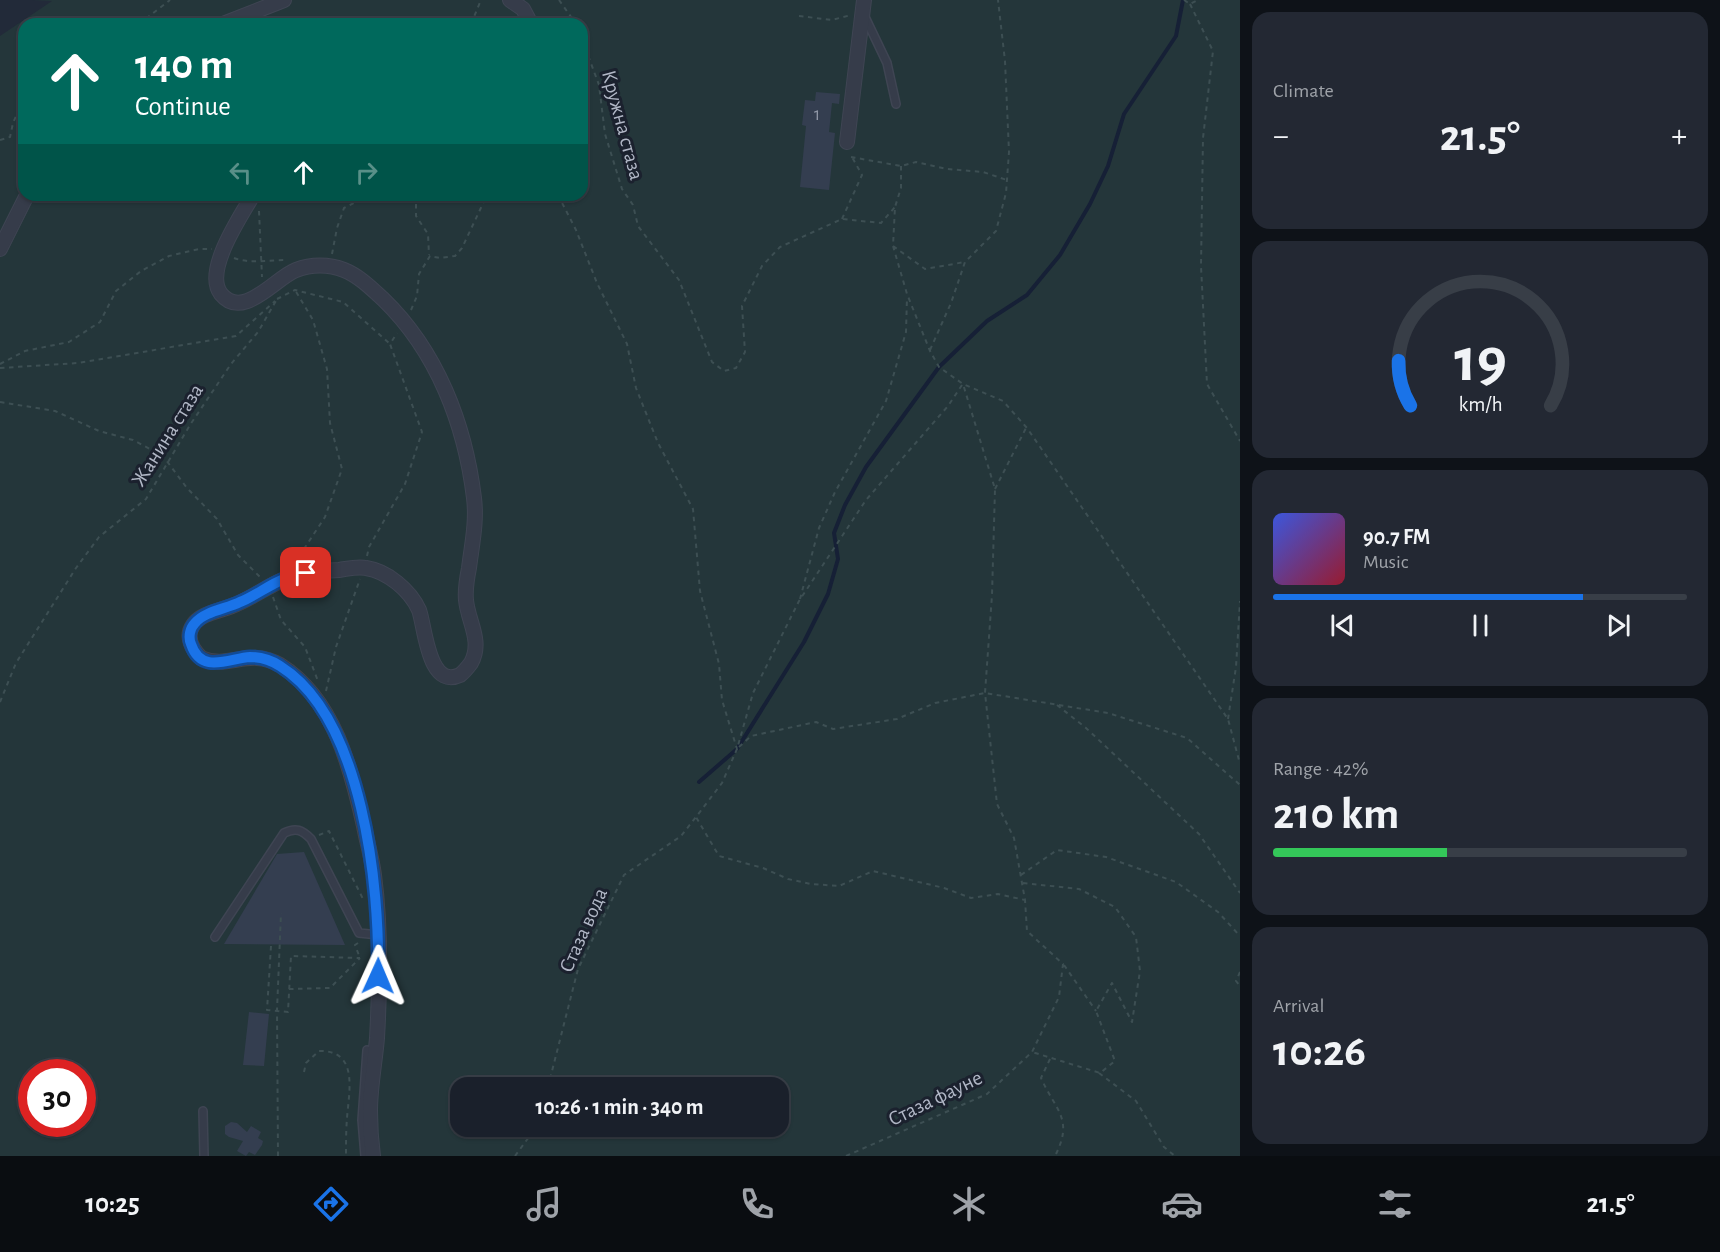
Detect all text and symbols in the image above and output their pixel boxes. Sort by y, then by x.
icon: ahead [36,42,114,120]
text: 140 m [135,44,233,86]
street label: Кружна стаза [598,68,647,183]
text: Climate [1273,81,1334,101]
text: Continue [135,93,231,120]
house number: 1 [814,106,820,124]
text: 21.5° [1440,114,1520,159]
text: − [1273,120,1289,153]
text: + [1671,120,1687,153]
icon: left [224,156,257,189]
icon: ahead [287,156,320,189]
icon: right [350,156,383,189]
text: 19 [1454,330,1506,392]
street label: Жанина стаза [128,380,207,490]
text: km/h [1458,395,1502,416]
text: 90.7 FM [1363,526,1430,548]
pin [280,547,331,598]
text: Music [1363,552,1409,572]
icon: arrive [289,556,322,589]
icon: previous [1326,609,1359,642]
icon: pause [1464,609,1497,642]
icon: next [1602,609,1635,642]
text: Range · 42% [1273,759,1368,779]
text: 210 km [1273,792,1399,837]
street label: Стаза вода [556,885,611,976]
position arrow [346,944,410,1008]
text: Arrival [1273,996,1324,1016]
text: 10:26 [1273,1029,1366,1074]
speed limit sign: 30 [18,1059,96,1137]
street label: Стаза фауне [885,1067,986,1130]
text: 10:26 · 1 min · 340 m [535,1096,704,1118]
icon: directions [310,1183,352,1225]
icon: music [523,1183,565,1225]
icon: phone [736,1183,778,1225]
icon: climate [948,1183,990,1225]
icon: car [1161,1183,1203,1225]
icon: filters [1374,1183,1416,1225]
text: 10:25 [85,1190,140,1217]
text: 21.5° [1586,1190,1635,1217]

